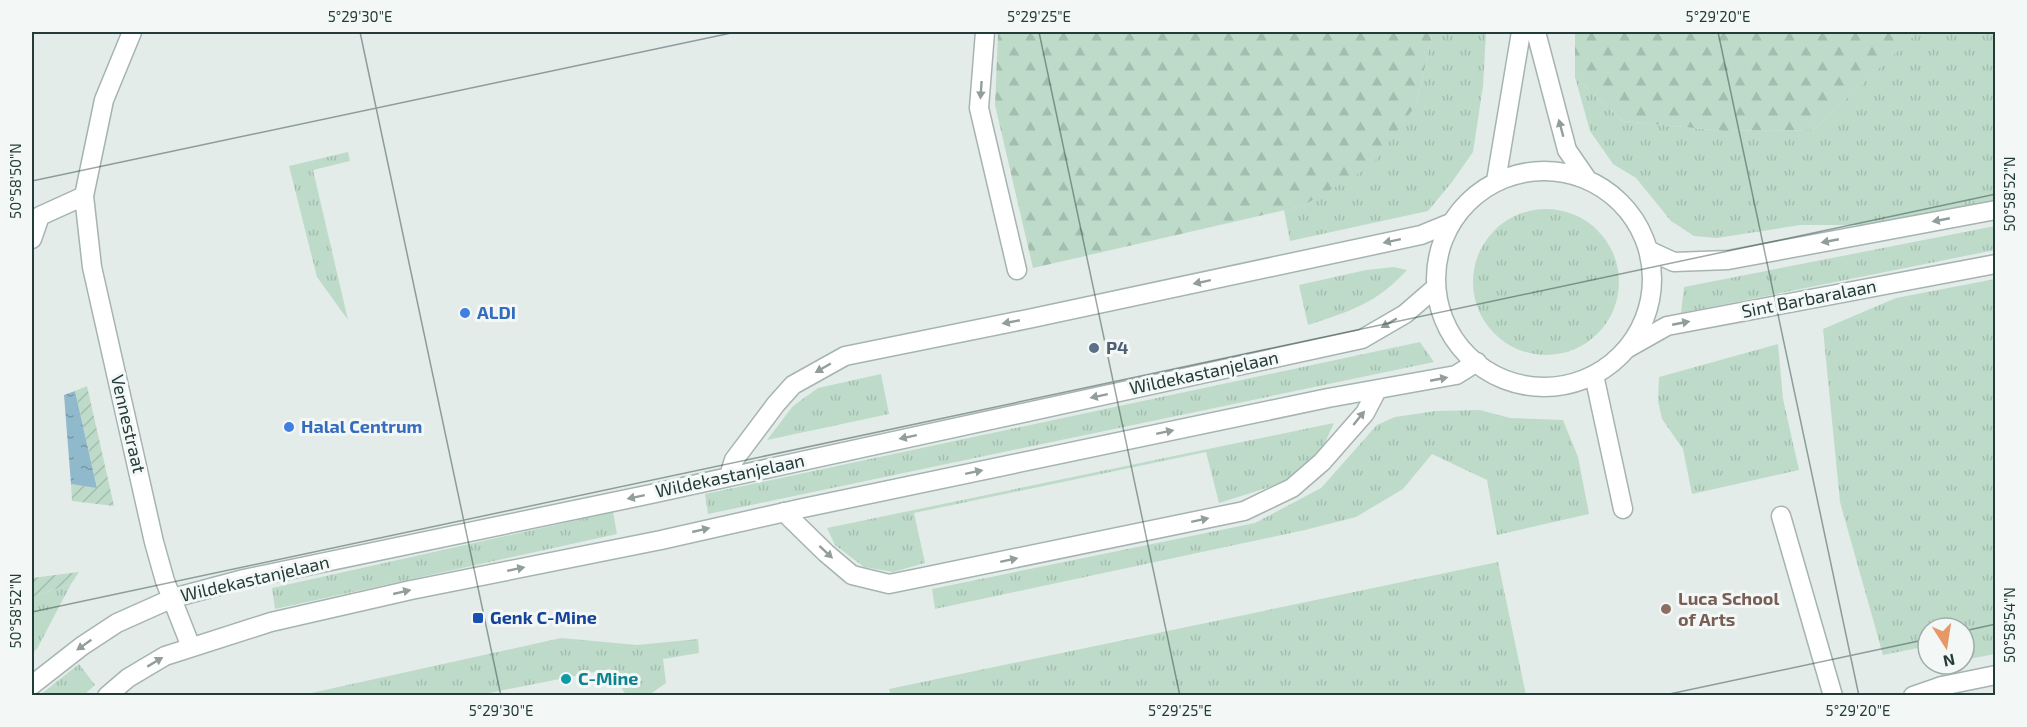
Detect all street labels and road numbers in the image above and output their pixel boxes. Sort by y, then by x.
street label: Sint Barbaralaan [1739,274,1878,322]
street label: Wildekastanjelaan [1127,345,1280,399]
street label: Vennestraat [107,372,151,475]
street label: Wildekastanjelaan [653,448,806,502]
street label: Wildekastanjelaan [178,550,331,606]

